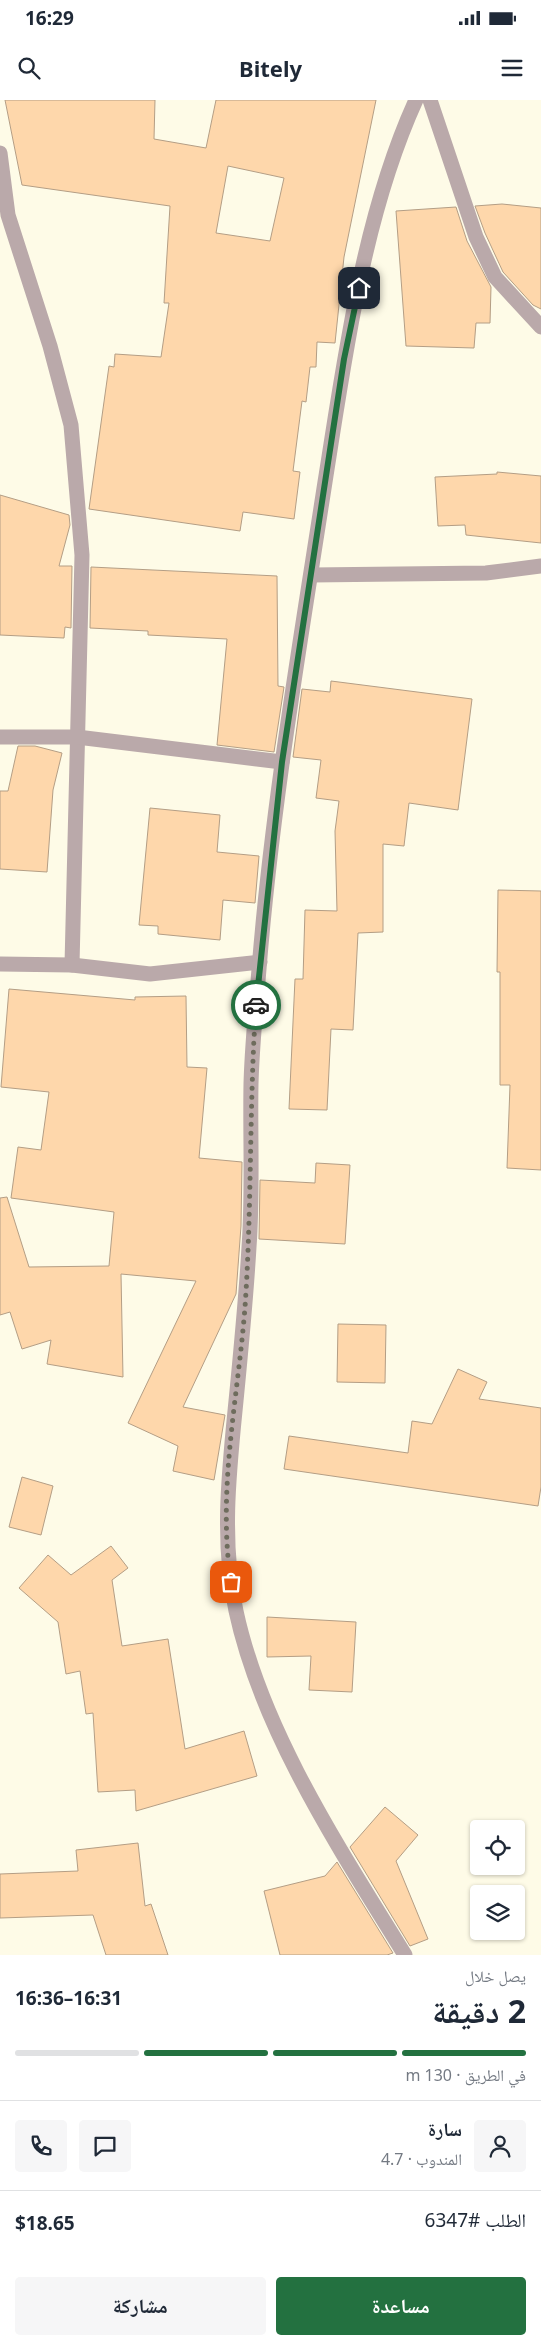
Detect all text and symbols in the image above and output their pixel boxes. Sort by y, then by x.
text: 16:29 [25,5,74,31]
text: Bitely [239,53,302,83]
icon: search [15,54,43,82]
icon: menu [498,54,526,82]
pin [338,267,380,309]
icon: home [345,274,373,302]
courier [231,980,281,1030]
icon: car [242,991,270,1019]
pin [210,1561,252,1603]
icon: bag [217,1568,245,1596]
map controls [470,1820,525,1940]
button: locate [470,1820,525,1875]
button: layers [470,1885,525,1940]
text: يصل خلال [465,1965,526,1987]
text: 16:31–16:36 [15,1985,122,2011]
text: 2 دقيقة [432,1989,526,2032]
text: في الطريق · 130 m [405,2064,526,2086]
text: سارة [428,2116,462,2142]
button: phone [15,2120,67,2172]
button: chat [79,2120,131,2172]
button: person [474,2120,526,2172]
text: المندوب · 4.7 [381,2148,462,2170]
text: الطلب #6347 [425,2207,526,2233]
text: $18.65 [15,2210,75,2236]
button: مشاركة [15,2277,266,2335]
button: مساعدة [276,2277,526,2335]

